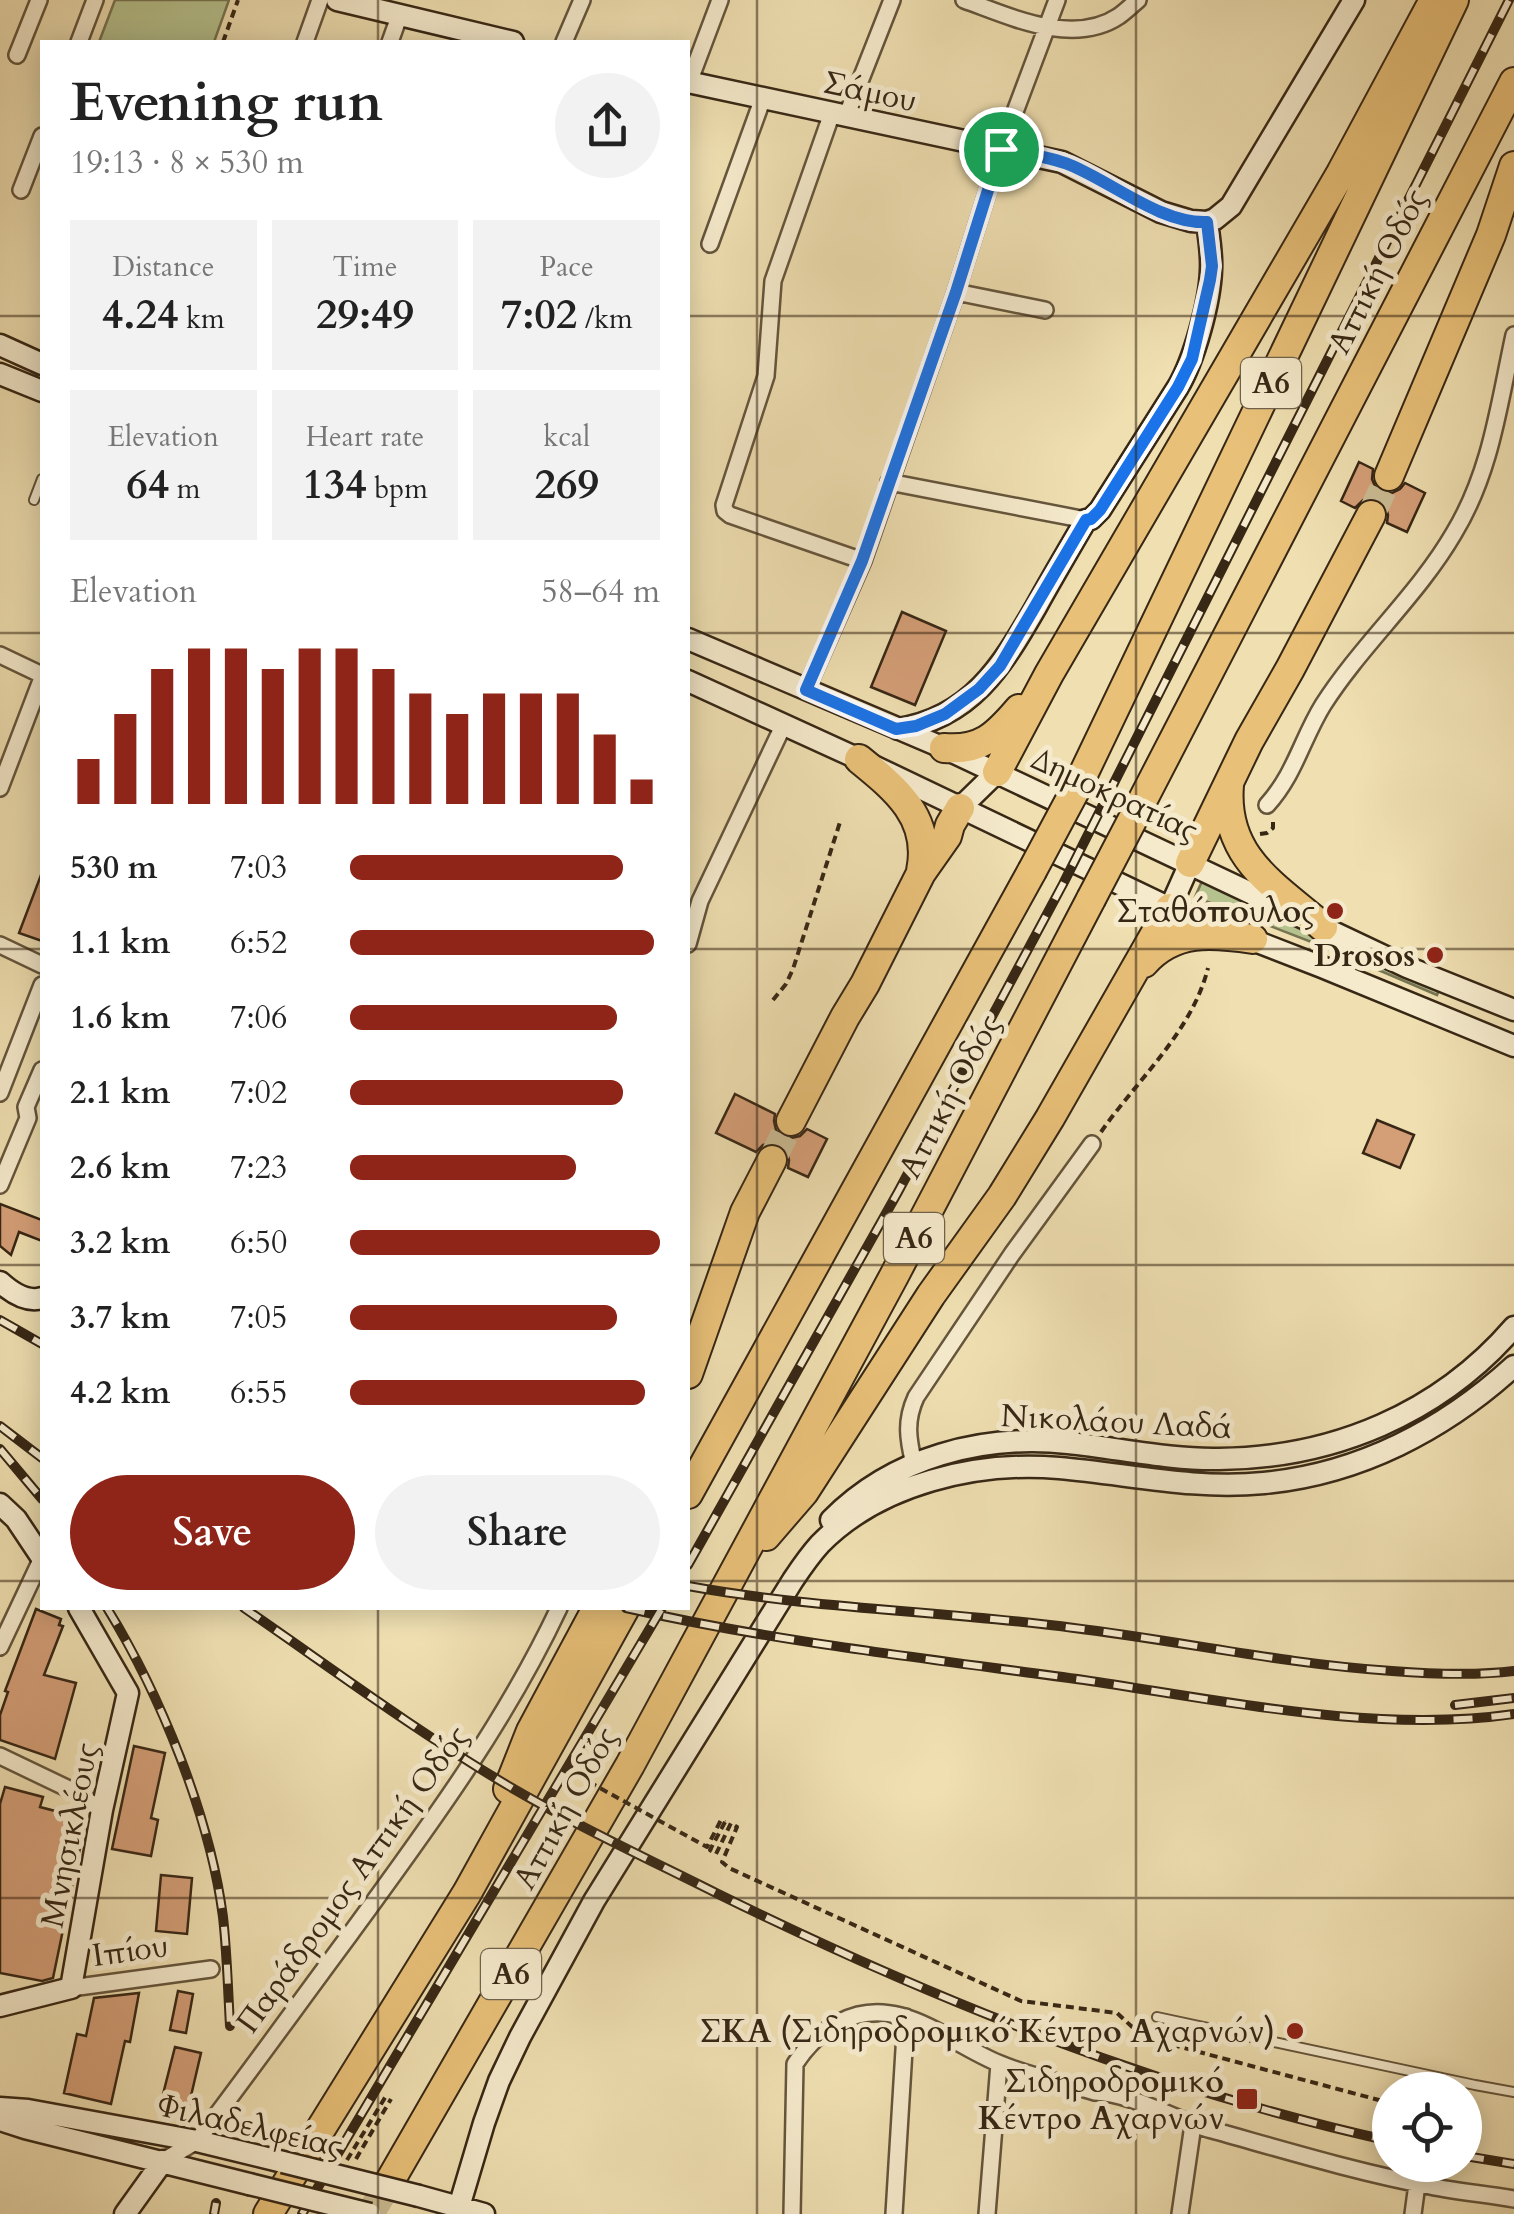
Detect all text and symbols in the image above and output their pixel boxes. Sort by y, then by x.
street label: Σάμου [819,61,920,123]
text: Evening run [70,66,383,140]
button: share [555,73,660,178]
pin [959,107,1044,192]
icon: arrive [974,122,1029,177]
text: 19:13 · 8 × 530 m [70,141,304,185]
street label: Αττική Οδός [1318,181,1438,361]
text: Distance [112,248,215,286]
text: Time [333,248,397,286]
text: Pace [540,248,594,286]
text: 4.24 [102,286,179,343]
text: 29:49 [316,286,414,343]
text: 7:02 [501,286,577,343]
text: km [179,300,225,338]
text: /km [577,300,633,338]
road number: Α6 [1241,358,1301,408]
text: Elevation [108,418,219,456]
text: Heart rate [306,418,424,456]
text: kcal [543,418,590,456]
text: 64 [126,456,169,513]
text: 134 [302,456,367,513]
text: 269 [534,456,599,513]
text: m [169,470,200,508]
text: bpm [367,470,428,508]
text: Elevation [70,570,197,614]
text: 58–64 m [541,570,660,614]
street label: Δημοκρατίας [1024,737,1205,853]
text: 530 m [70,846,157,890]
text: 7:03 [230,846,287,890]
place label: Σταθόπουλος [1116,890,1315,934]
marker: Σταθόπουλος [1324,900,1346,922]
text: 1.1 km [70,921,170,965]
text: 6:52 [230,921,287,965]
place label: Drosos [1314,934,1415,978]
marker: Drosos [1424,944,1446,966]
text: 1.6 km [70,996,170,1040]
text: 7:06 [230,996,287,1040]
street label: Αττική Οδός [888,1007,1011,1186]
text: 2.1 km [70,1071,170,1115]
text: 7:02 [230,1071,287,1115]
text: 2.6 km [70,1146,170,1190]
text: 7:23 [230,1146,287,1190]
road number: Α6 [884,1213,944,1263]
text: 3.2 km [70,1221,170,1265]
text: 6:50 [230,1221,287,1265]
text: 3.7 km [70,1296,170,1340]
text: 7:05 [230,1296,287,1340]
text: 4.2 km [70,1371,170,1415]
text: 6:55 [230,1371,287,1415]
street label: Νικολάου Λαδά [1000,1394,1234,1450]
button: Save [70,1475,355,1590]
button: Share [375,1475,660,1590]
street label: Παράδρομος Αττική Οδός [226,1717,479,2042]
street label: Αττική Οδός [503,1719,629,1898]
street label: Μνησικλέους [31,1739,109,1931]
street label: Ιπίου [89,1924,171,1978]
road number: Α6 [481,1949,541,1999]
place label: ΣΚΑ (Σιδηροδρομικό Κέντρο Αχαρνών) [699,2010,1275,2054]
marker: ΣΚΑ (Σιδηροδρομικό Κέντρο Αχαρνών) [1284,2020,1306,2042]
place label: Σιδηροδρομικό Κέντρο Αχαρνών [978,2060,1224,2141]
map controls [1372,2072,1482,2182]
button: locate [1372,2072,1482,2182]
street label: Φιλαδελφείας [153,2083,347,2169]
marker: Σιδηροδρομικό Κέντρο Αχαρνών [1234,2086,1260,2112]

